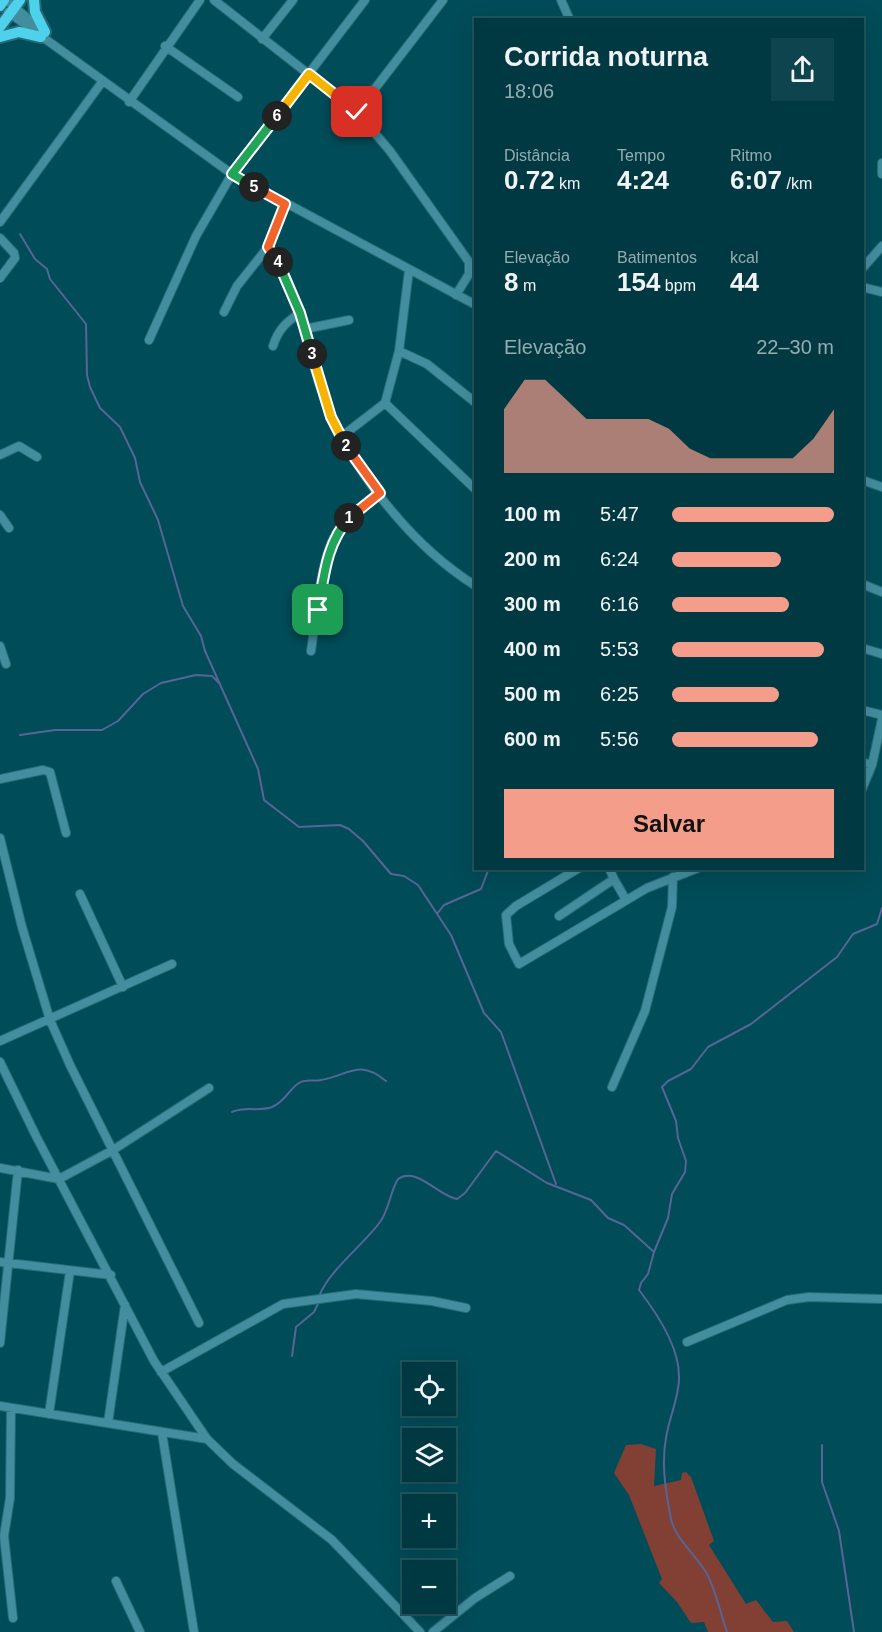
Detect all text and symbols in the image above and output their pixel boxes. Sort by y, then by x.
button: share [771,38,834,101]
text: Corrida noturna [504,42,708,72]
text: 18:06 [504,80,554,102]
pin [331,86,382,137]
icon: check [340,95,373,128]
pin: 6 [262,101,292,131]
text: 6 [273,107,281,124]
text: Distância [504,147,570,164]
text: Tempo [617,147,665,164]
text: Ritmo [730,147,772,164]
text: 0.72 [504,165,555,195]
text: 4:24 [617,165,669,195]
text: 6:07 [730,165,782,195]
pin: 5 [239,172,269,202]
text: km [555,175,580,192]
text: /km [782,175,812,192]
text: 5 [250,178,258,195]
pin: 4 [263,247,293,277]
text: Elevação [504,249,570,266]
text: Batimentos [617,249,697,266]
text: kcal [730,249,758,266]
text: 4 [274,253,282,270]
text: 8 [504,267,518,297]
text: 154 [617,267,660,297]
text: 44 [730,267,759,297]
text: m [518,277,536,294]
text: bpm [660,277,696,294]
text: Elevação [504,336,586,358]
text: 22–30 m [756,336,834,358]
pin: 3 [297,339,327,369]
text: 3 [308,345,316,362]
pin: 2 [331,431,361,461]
text: 2 [342,437,350,454]
pin: 1 [334,503,364,533]
text: 100 m [504,503,561,525]
text: 5:47 [600,503,639,525]
text: 1 [345,509,353,526]
text: 200 m [504,548,561,570]
text: 6:24 [600,548,639,570]
pin [292,584,343,635]
icon: arrive [301,593,334,626]
text: 300 m [504,593,561,615]
text: 6:16 [600,593,639,615]
text: 400 m [504,638,561,660]
text: 5:53 [600,638,639,660]
text: 500 m [504,683,561,705]
text: 6:25 [600,683,639,705]
text: 600 m [504,728,561,750]
text: 5:56 [600,728,639,750]
button: Salvar [504,789,834,858]
map controls [402,1362,456,1614]
button: locate [402,1362,456,1416]
button: layers [402,1428,456,1482]
button: + [402,1494,456,1548]
button: − [402,1560,456,1614]

